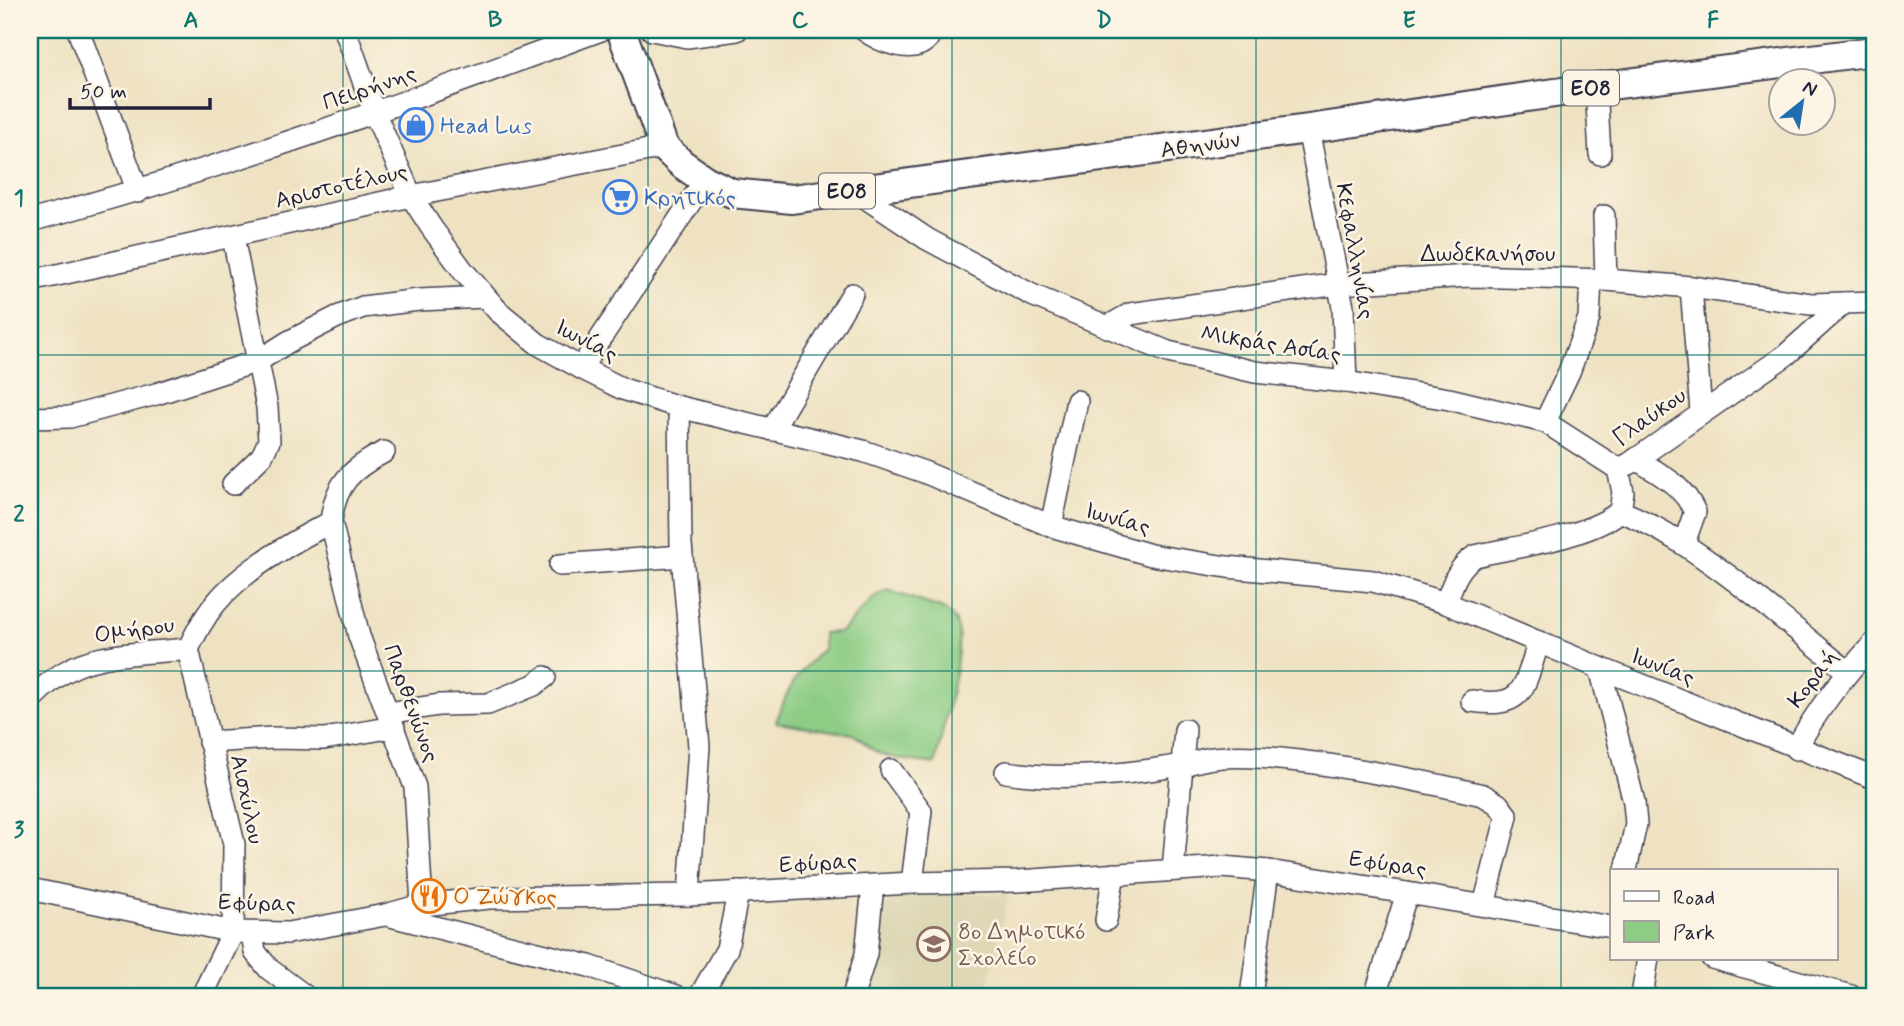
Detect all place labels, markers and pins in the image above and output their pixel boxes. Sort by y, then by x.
shop icon: Head Lus [397,106,435,144]
place label: Head Lus [440,112,532,142]
supermarket icon: Κρητικός [601,178,639,216]
place label: Κρητικός [644,184,736,214]
restaurant icon: Ο Ζώγκος [410,877,448,915]
place label: Ο Ζώγκος [453,883,557,913]
place label: 8ο Δημοτικό Σχολείο [958,918,1085,974]
school or university icon: 8ο Δημοτικό Σχολείο [915,925,953,963]

